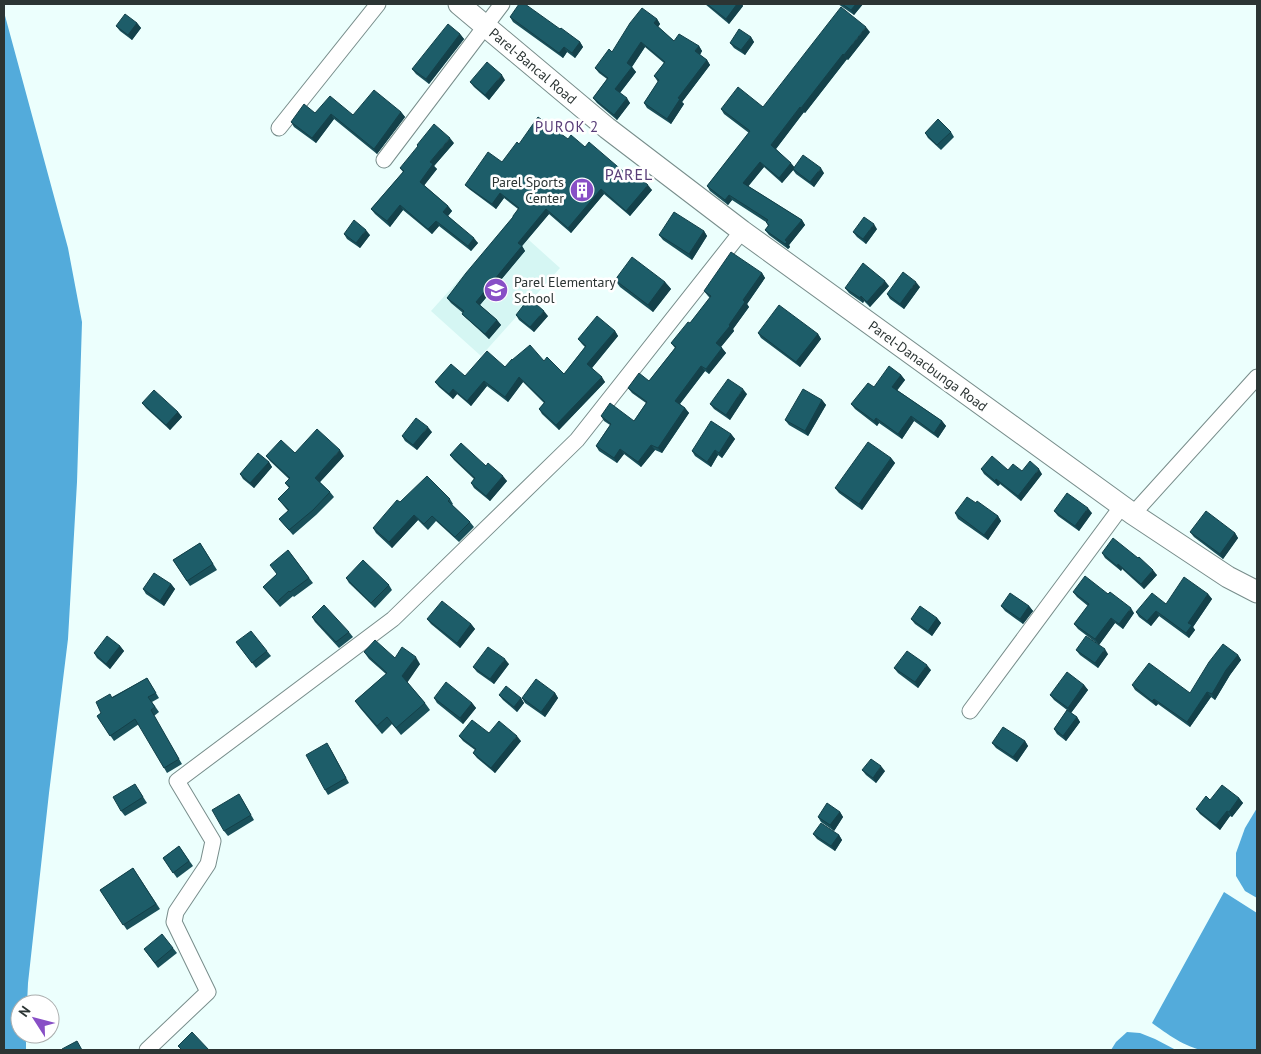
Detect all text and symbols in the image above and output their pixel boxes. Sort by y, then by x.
street label: Parel-Bancal Road [486,24,580,108]
district label: PUROK 2 [535,117,599,136]
district label: PAREL [605,164,653,184]
place label: Parel Sports Center [492,173,564,207]
building icon: Parel Sports Center [569,177,595,203]
place label: Parel Elementary School [514,273,616,307]
school or university icon: Parel Elementary School [483,277,509,303]
street label: Parel-Danacbunga Road [865,317,991,415]
north arrow [10,994,60,1044]
text: N [14,1002,34,1020]

